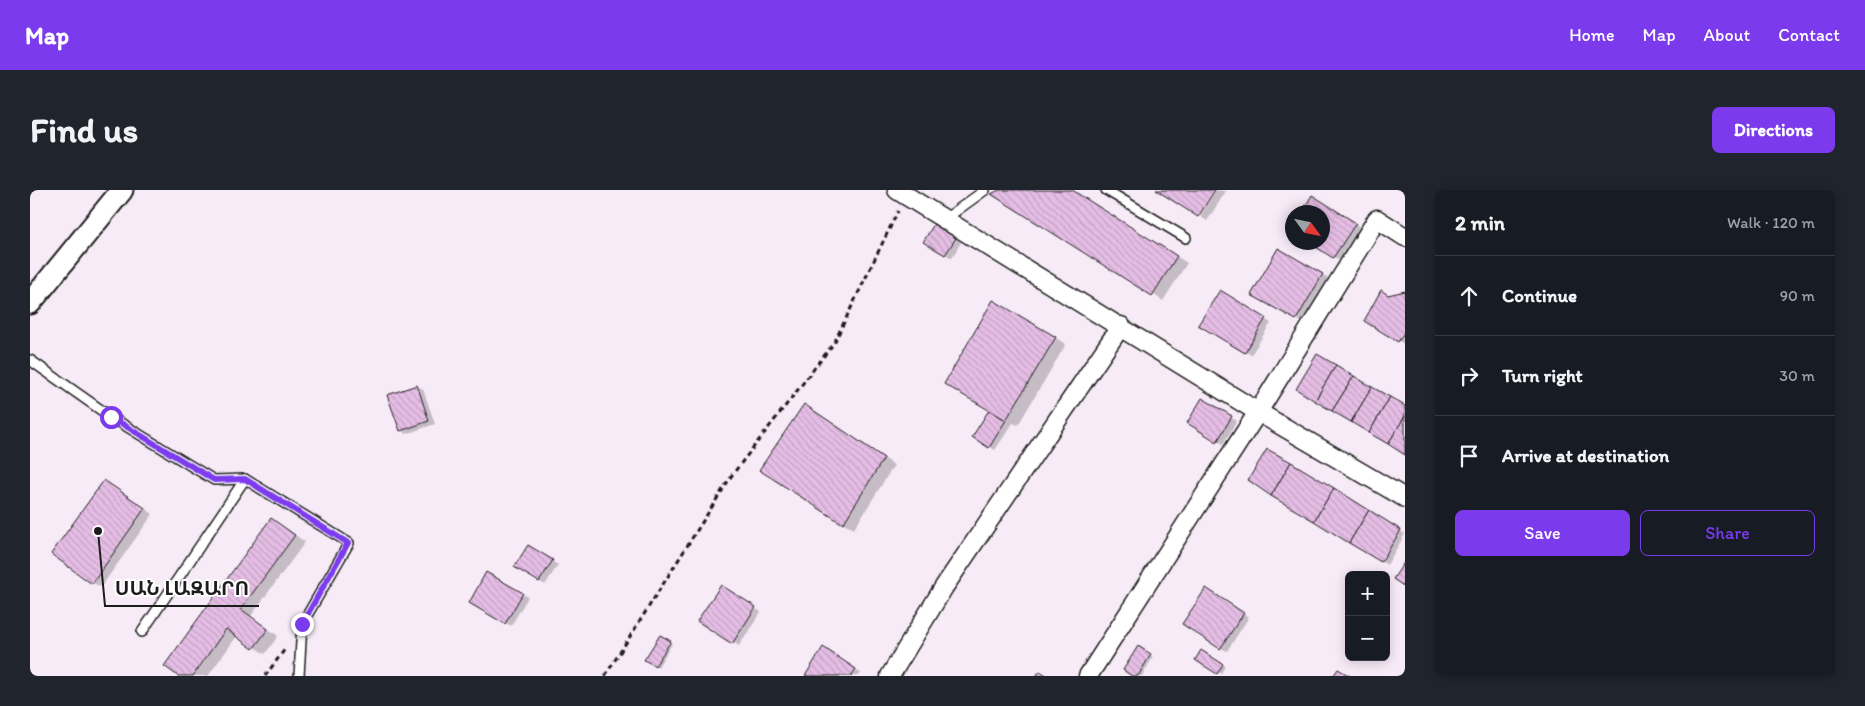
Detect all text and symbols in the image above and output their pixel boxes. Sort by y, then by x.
text: Map [25,21,69,50]
text: Home [1569,24,1615,46]
text: Map [1643,24,1676,46]
text: About [1704,24,1750,46]
text: Contact [1778,24,1840,46]
button: Directions [1712,107,1835,153]
text: Find us [30,109,138,151]
north arrow [1285,205,1330,250]
text: 2 min [1455,210,1505,235]
text: Walk · 120 m [1727,213,1815,232]
icon: ahead [1455,282,1483,310]
text: Continue [1502,284,1577,307]
text: 90 m [1780,286,1815,305]
icon: right [1455,362,1483,390]
text: Turn right [1502,364,1583,387]
text: 30 m [1779,366,1815,385]
route start [100,406,123,429]
icon: arrive [1455,442,1483,470]
text: Arrive at destination [1502,444,1669,467]
button: Save [1455,510,1630,556]
button: Share [1640,510,1815,556]
callout: ՍԱՆ ԼԱԶԱՐՈ [105,571,259,606]
map controls [1345,571,1390,661]
button: + [1345,571,1390,616]
text: ՍԱՆ ԼԱԶԱՐՈ [115,576,249,600]
route end [291,613,314,636]
button: − [1345,616,1390,661]

